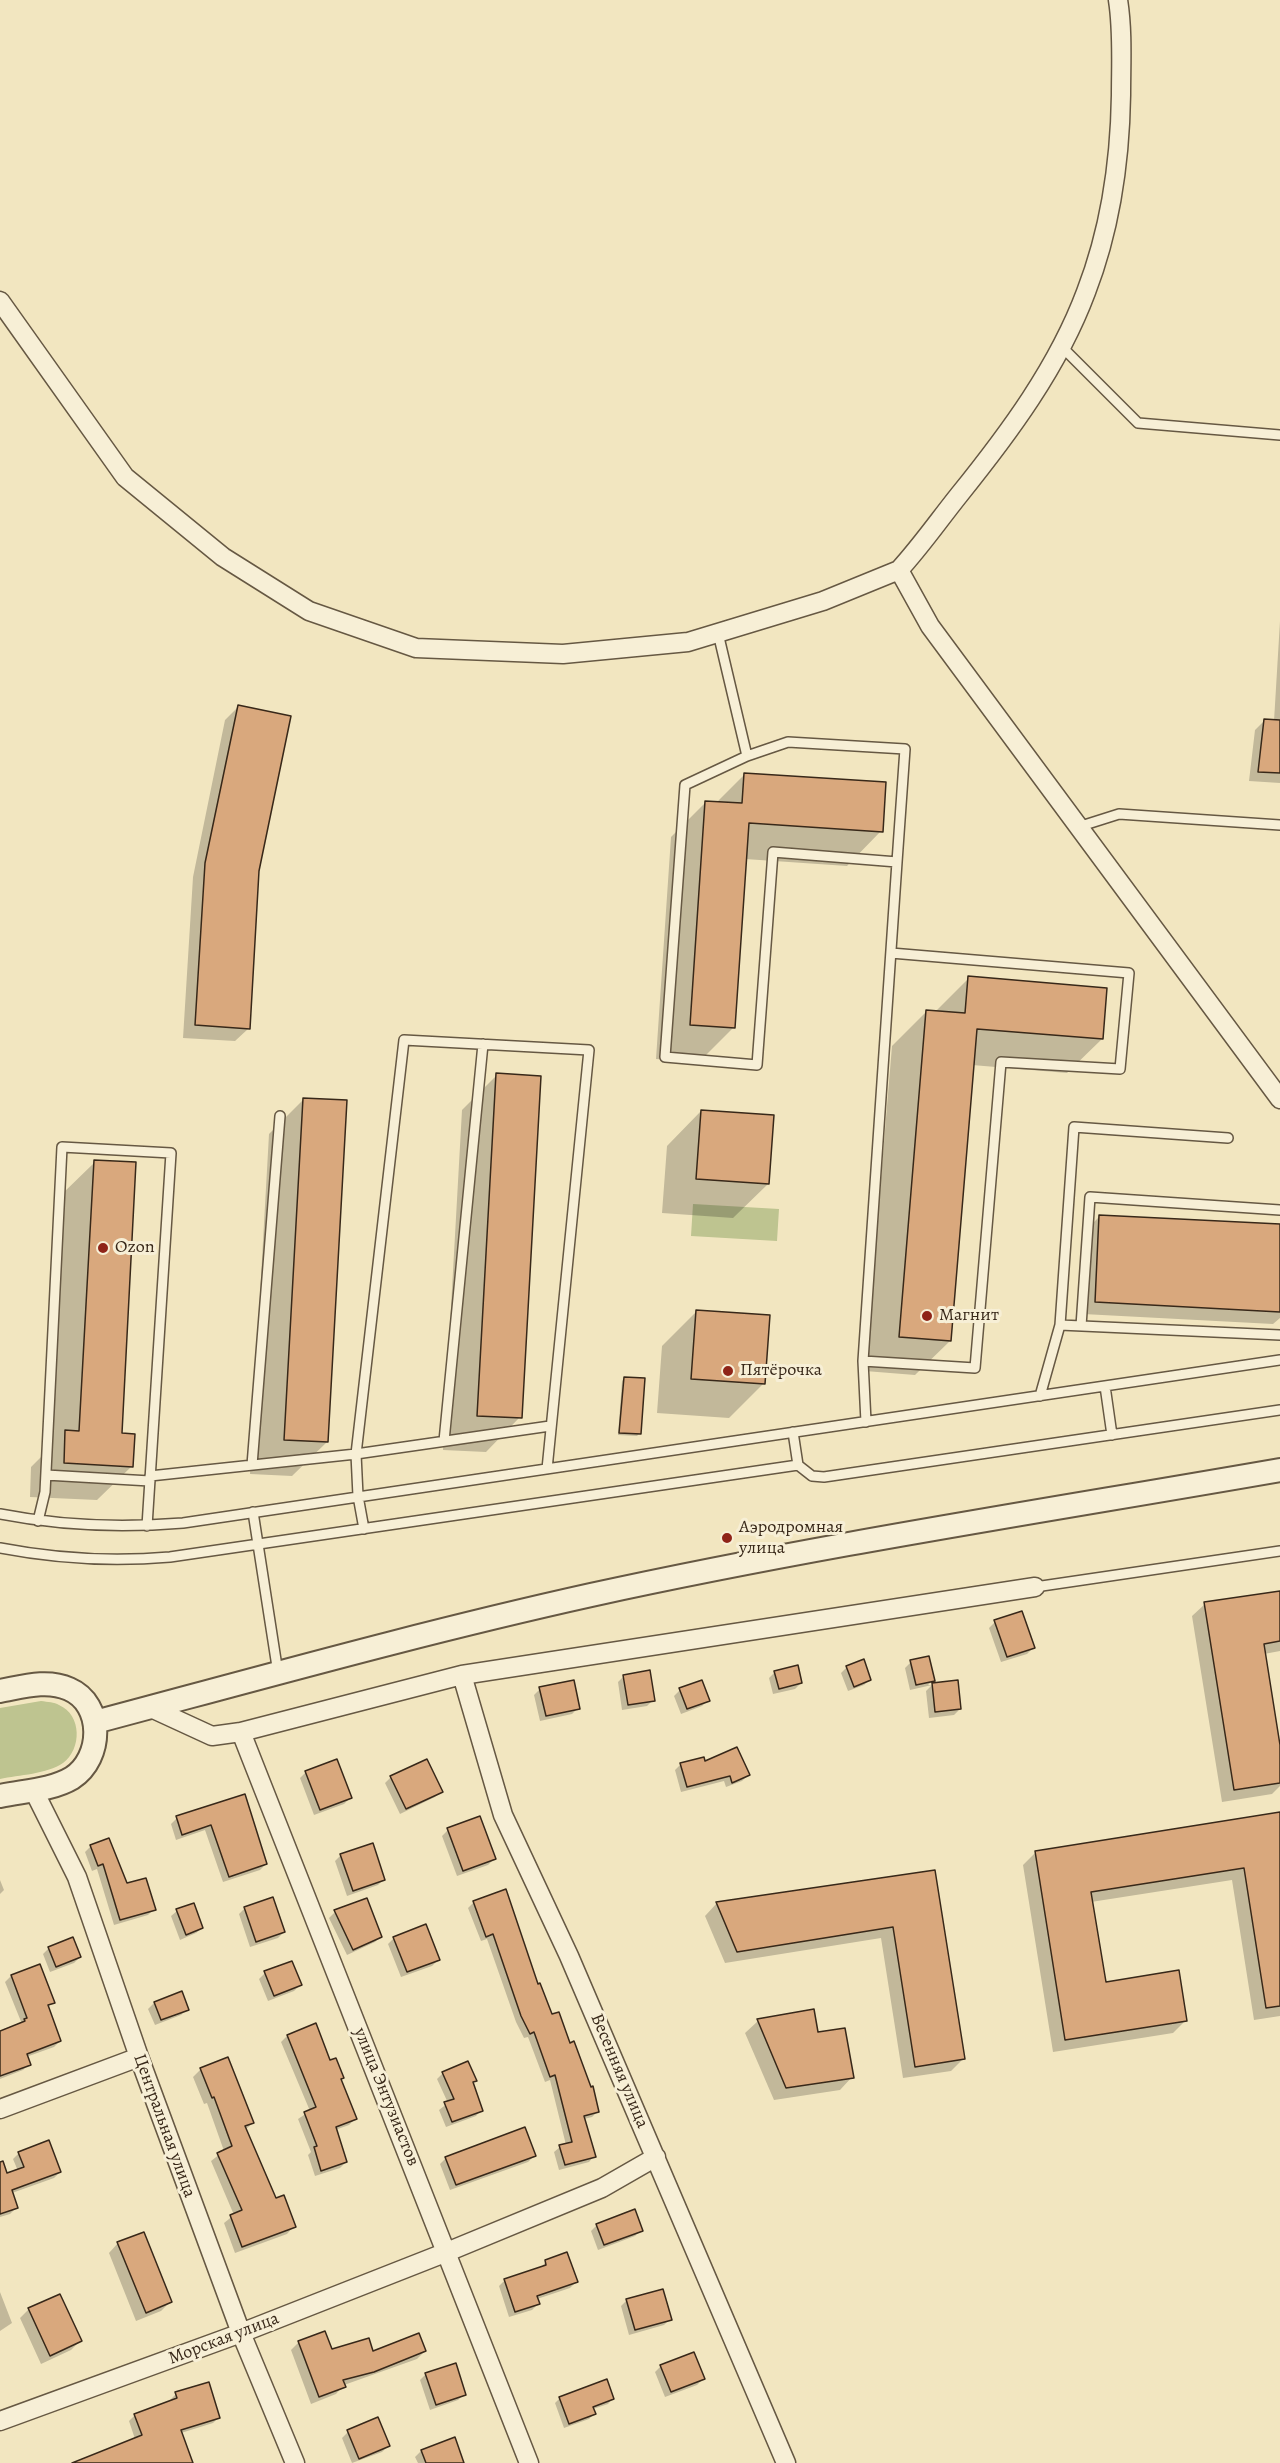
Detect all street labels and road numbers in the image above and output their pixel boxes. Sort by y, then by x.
street label: Весенняя улица [585,2010,653,2132]
street label: улица Энтузиастов [348,2025,424,2169]
street label: Центральная улица [128,2051,200,2201]
street label: Морская улица [166,2308,282,2370]

